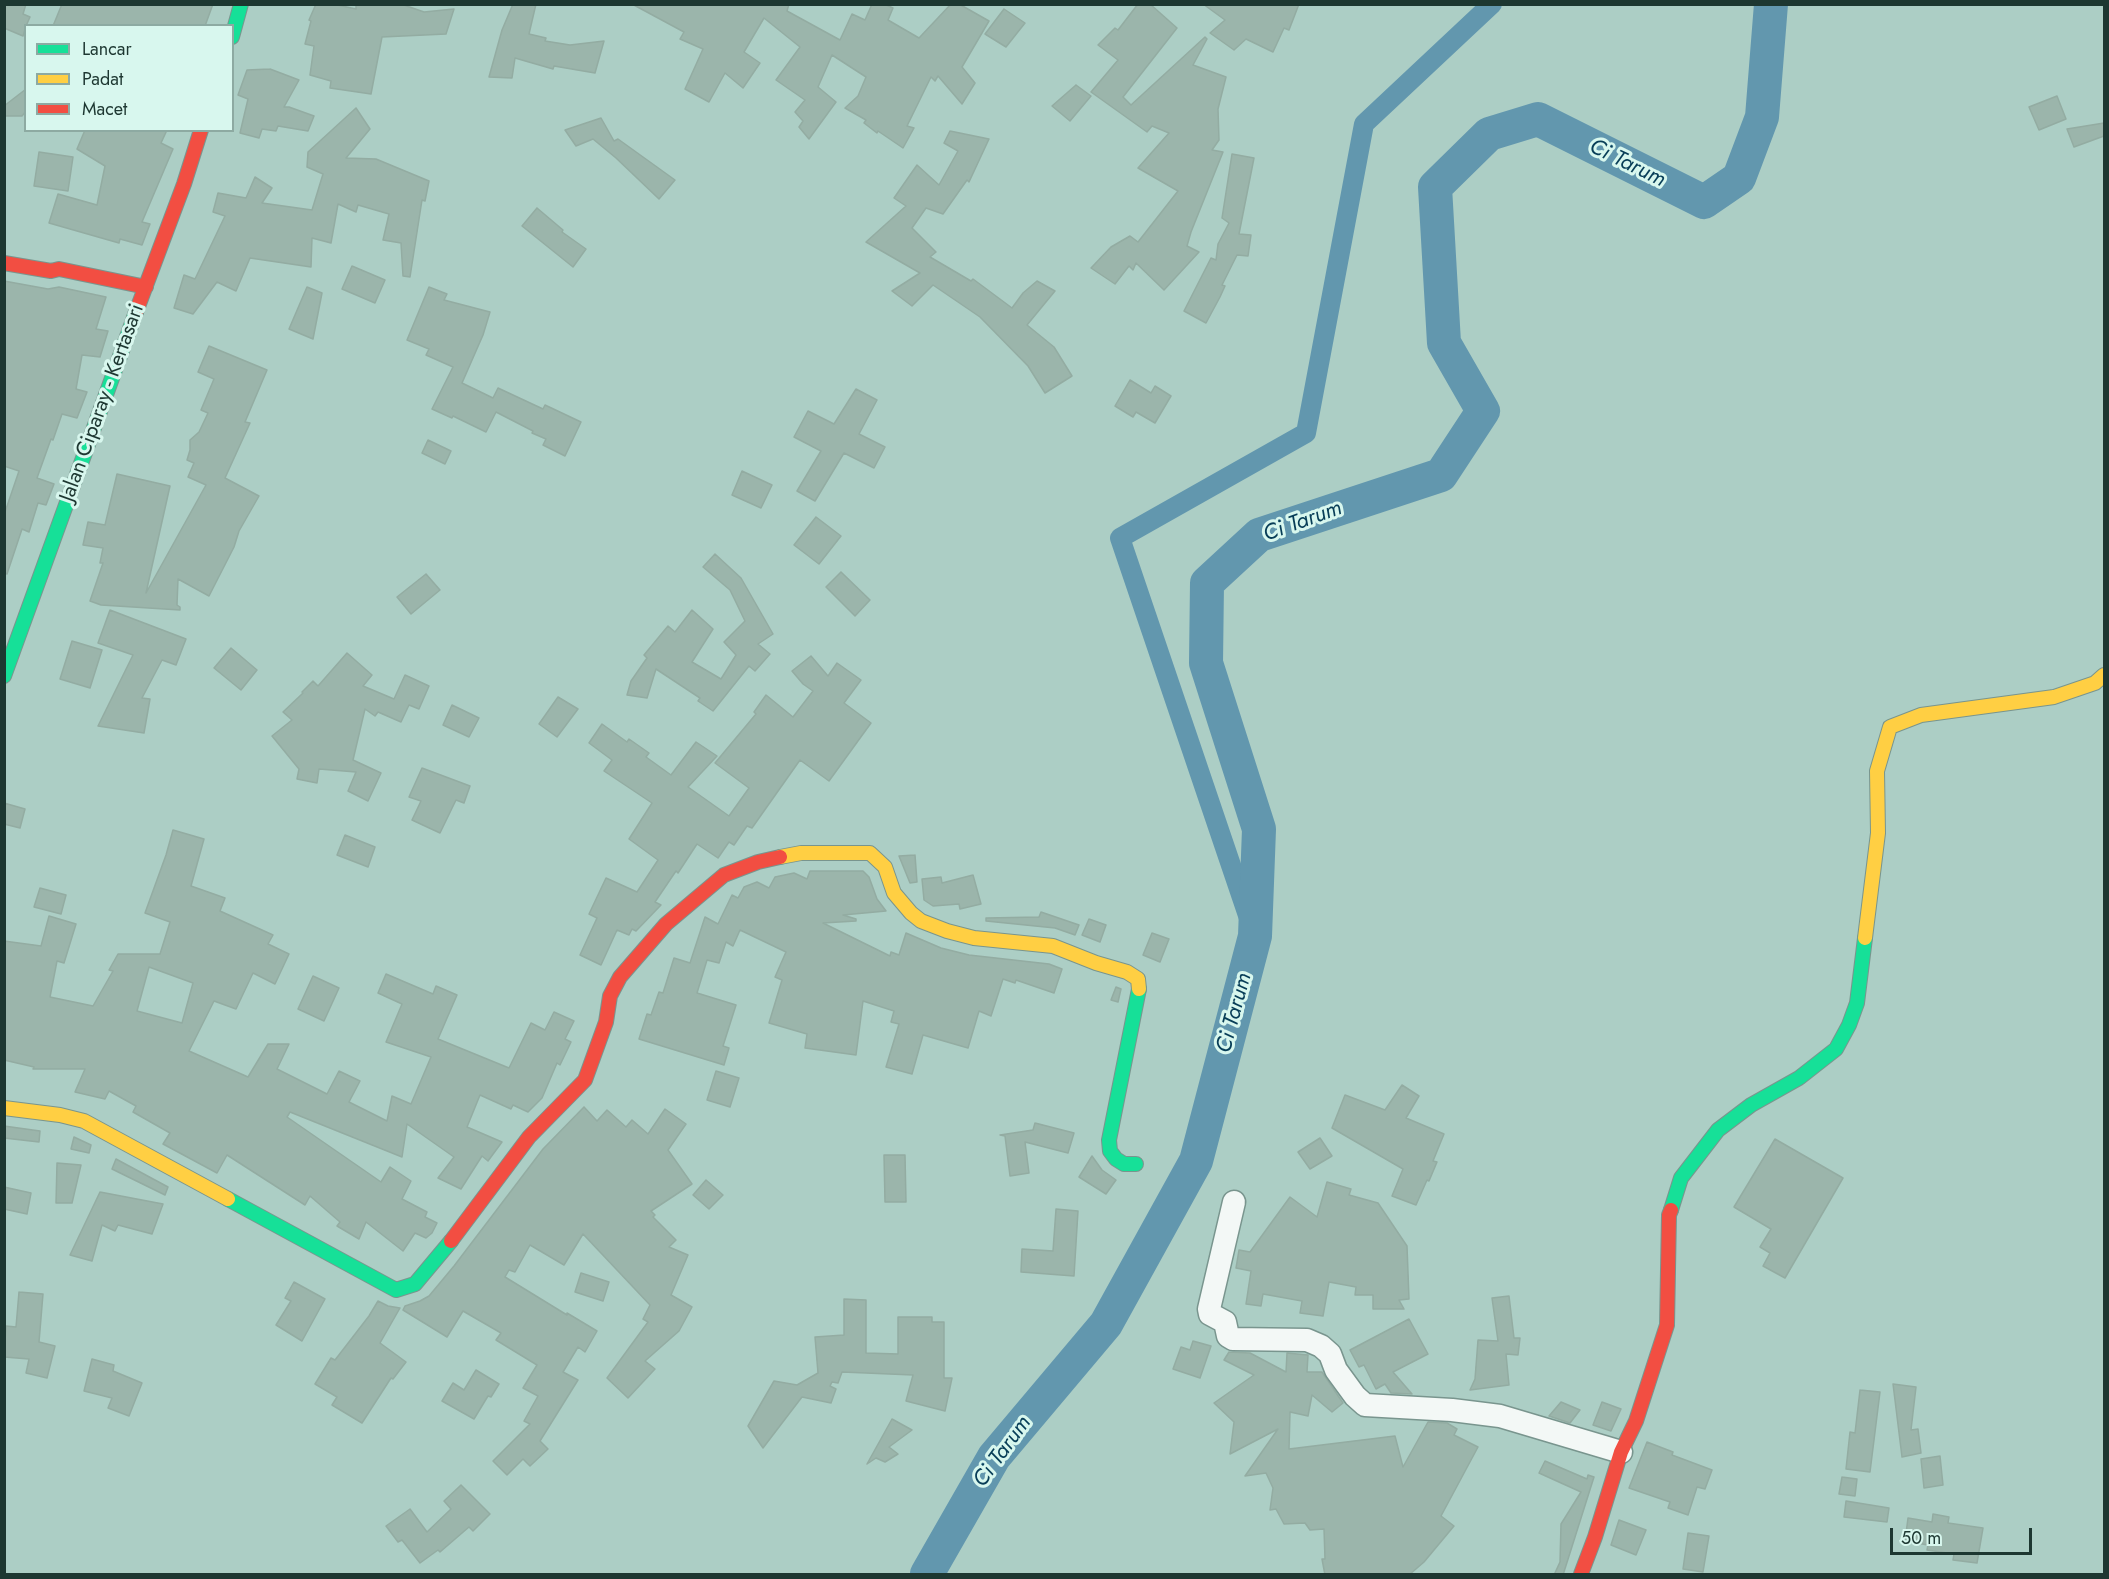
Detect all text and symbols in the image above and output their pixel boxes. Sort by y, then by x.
legend [24,24,234,132]
text: Lancar [82,36,132,62]
text: Padat [82,66,123,92]
text: Macet [82,96,127,122]
water label: Ci Tarum [1584,134,1670,194]
street label: Jalan Ciparay - Kertasari [56,301,150,505]
water label: Ci Tarum [1260,496,1346,548]
water label: Ci Tarum [1212,970,1258,1056]
water label: Ci Tarum [968,1411,1038,1493]
scale bar [1893,1516,2036,1554]
text: 50 m [1901,1525,1941,1551]

